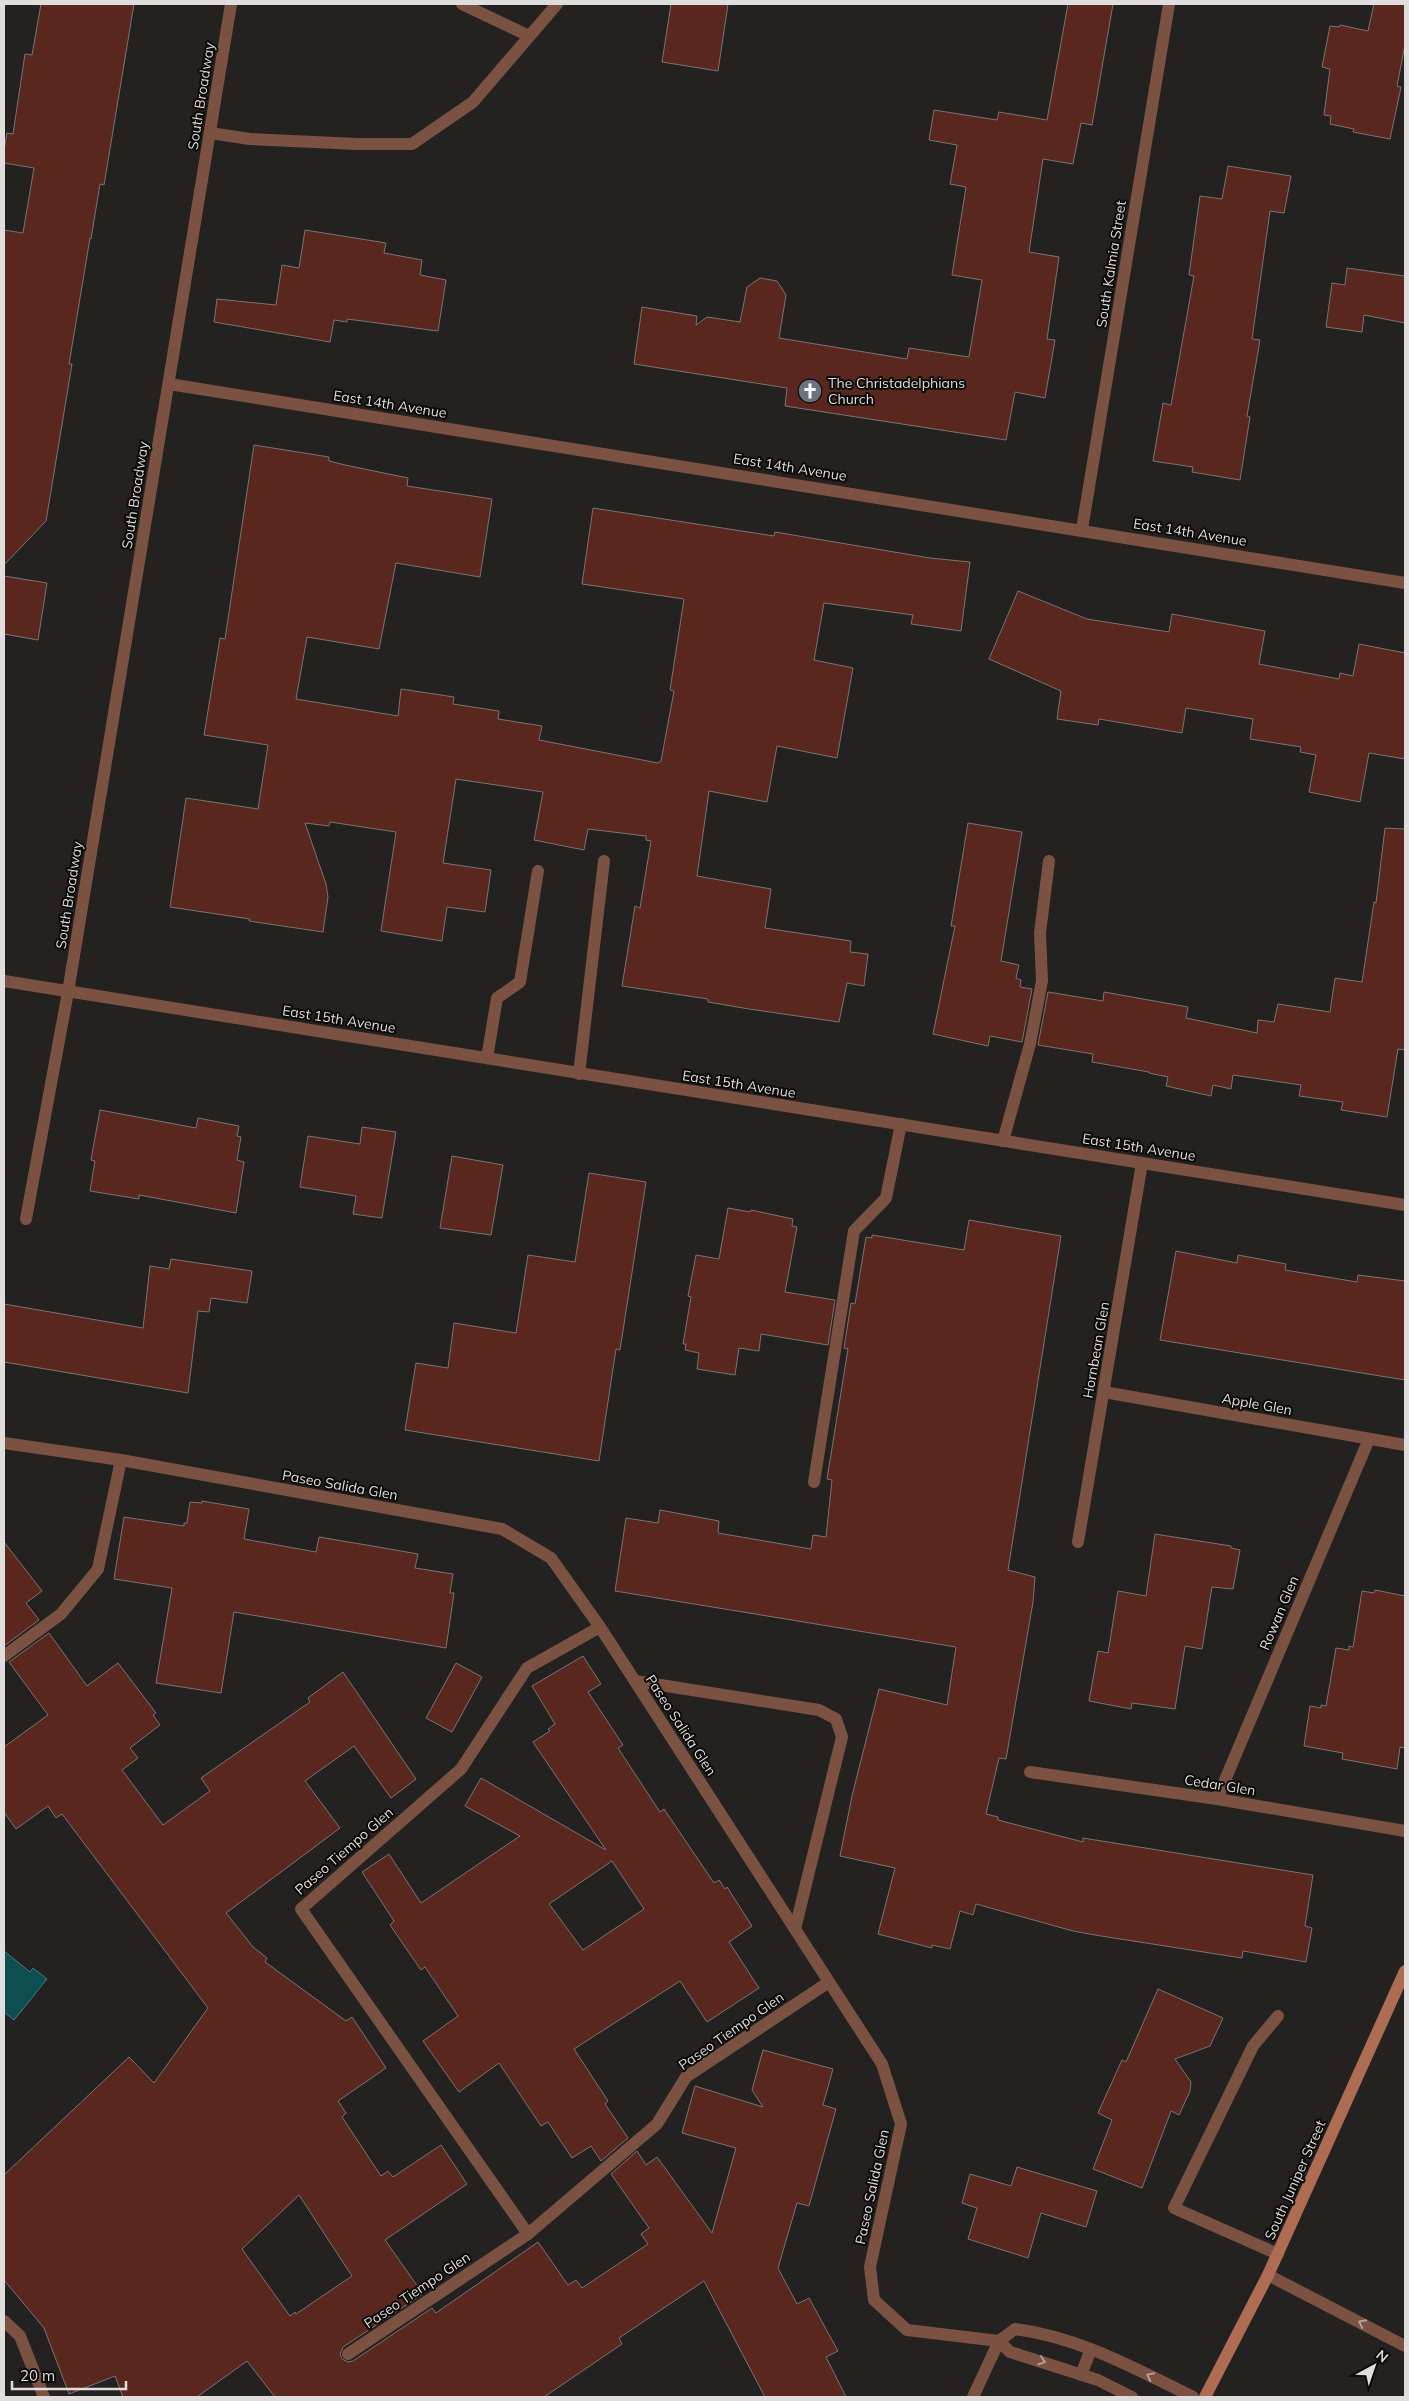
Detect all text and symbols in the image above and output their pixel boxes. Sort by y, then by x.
street label: South Broadway [184,40,218,151]
street label: South Kalmia Street [1092,199,1130,329]
place label: The Christadelphians Church [828,374,965,408]
church icon: The Christadelphians Church [797,378,823,404]
street label: East 14th Avenue [332,386,448,422]
street label: South Broadway [118,439,152,550]
street label: East 14th Avenue [732,449,848,485]
street label: East 14th Avenue [1132,514,1248,550]
street label: South Broadway [52,839,86,950]
street label: East 15th Avenue [281,1001,397,1037]
street label: East 15th Avenue [681,1066,797,1102]
street label: East 15th Avenue [1081,1129,1197,1165]
street label: Hornbean Glen [1079,1300,1113,1400]
street label: Apple Glen [1220,1389,1294,1419]
street label: Paseo Salida Glen [281,1466,399,1504]
street label: Rowan Glen [1255,1573,1303,1653]
street label: Paseo Salida Glen [642,1671,720,1779]
street label: Cedar Glen [1183,1771,1257,1799]
street label: Paseo Tiempo Glen [291,1803,397,1899]
street label: Paseo Tiempo Glen [675,1988,787,2074]
street label: South Juniper Street [1260,2117,1330,2243]
street label: Paseo Salida Glen [851,2128,893,2246]
street label: Paseo Tiempo Glen [360,2248,474,2332]
one-way arrow [1358,2319,1367,2329]
north arrow [1349,2341,1399,2391]
text: N [1373,2346,1392,2366]
one-way arrow [1037,2355,1045,2365]
scale bar [12,2358,126,2390]
text: 20 m [20,2366,55,2385]
one-way arrow [1146,2372,1155,2382]

